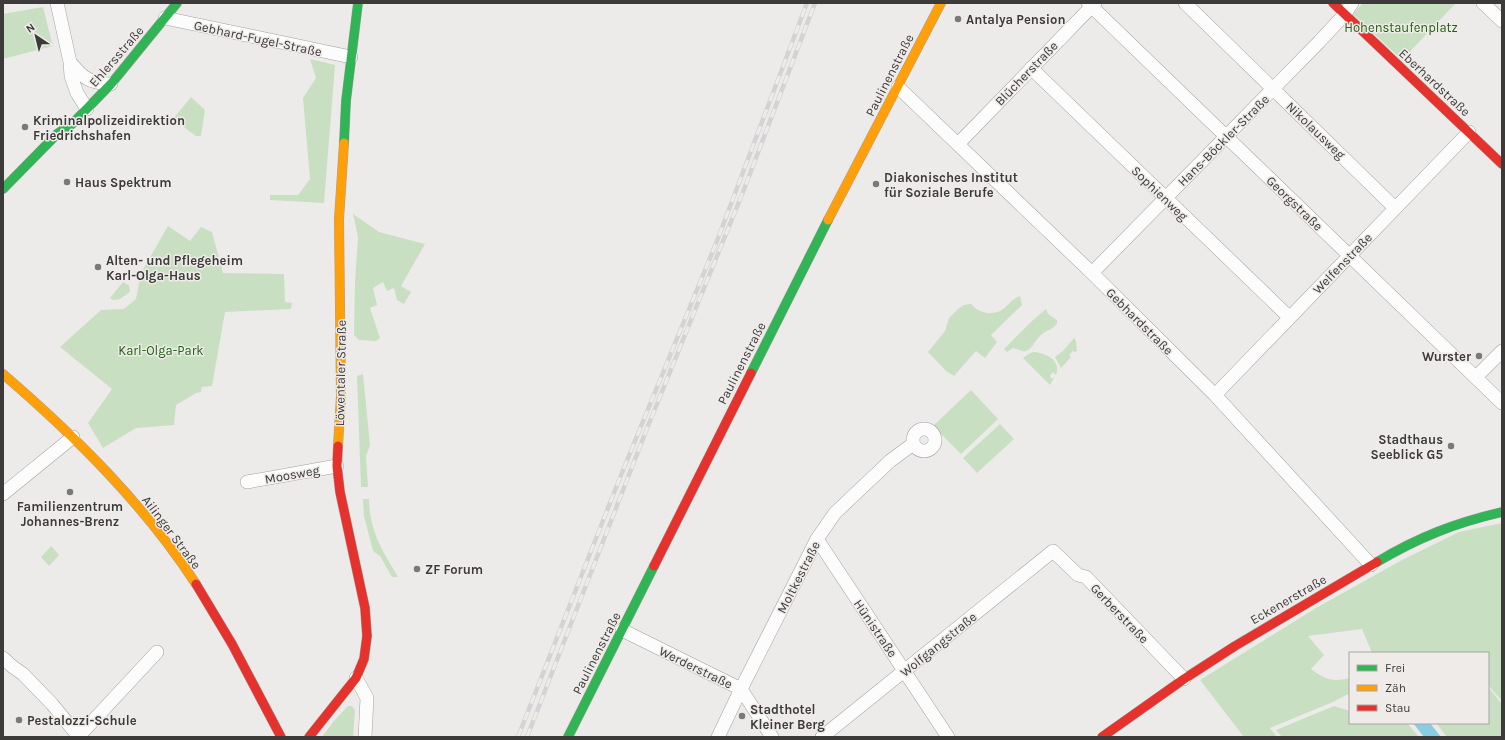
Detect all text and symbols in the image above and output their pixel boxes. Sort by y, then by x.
place label: Antalya Pension [966,12,1065,27]
marker: Antalya Pension [953,14,963,24]
north arrow [16,16,56,56]
street label: Gebhard-Fugel-Straße [193,18,324,59]
park label: Hohenstaufenplatz [1344,20,1458,35]
text: N [24,21,38,36]
street label: Ehlersstraße [86,23,147,90]
street label: Paulinenstraße [862,31,917,119]
street label: Blücherstraße [992,38,1061,109]
street label: Eberhardstraße [1396,46,1474,119]
street label: Hans-Böckler-Straße [1175,91,1272,189]
street label: Nikolausweg [1283,99,1349,163]
place label: Kriminalpolizeidirektion Friedrichshafen [33,113,185,143]
marker: Kriminalpolizeidirektion Friedrichshafen [20,122,30,132]
street label: Sophienweg [1128,163,1191,224]
place label: Diakonisches Institut für Soziale Berufe [884,170,1018,200]
street label: Georgstraße [1263,173,1326,234]
place label: Haus Spektrum [75,175,172,190]
marker: Haus Spektrum [62,177,72,187]
marker: Diakonisches Institut für Soziale Berufe [871,179,881,189]
street label: Welfenstraße [1310,230,1375,297]
place label: Alten- und Pflegeheim Karl-Olga-Haus [106,253,243,283]
marker: Alten- und Pflegeheim Karl-Olga-Haus [93,262,103,272]
street label: Gebhardstraße [1103,285,1176,358]
street label: Löwentaler Straße [332,319,349,426]
street label: Paulinenstraße [714,319,769,407]
park label: Karl-Olga-Park [118,343,204,358]
place label: Wurster [1422,349,1472,364]
marker: Wurster [1474,351,1484,361]
place label: Stadthaus Seeblick G5 [1370,432,1443,462]
marker: Stadthaus Seeblick G5 [1446,441,1456,451]
street label: Moosweg [263,462,321,487]
marker: Familienzentrum Johannes-Brenz [65,487,75,497]
street label: Ailinger Straße [139,493,204,572]
place label: Familienzentrum Johannes-Brenz [17,499,123,529]
street label: Moltkestraße [774,538,823,616]
place label: ZF Forum [425,562,483,577]
marker: ZF Forum [412,564,422,574]
street label: Eckenerstraße [1247,571,1329,627]
street label: Gerberstraße [1087,580,1152,646]
street label: Hünistraße [851,597,901,660]
street label: Paulinenstraße [569,609,624,697]
street label: Wolfgangstraße [897,609,980,680]
street label: Werderstraße [657,643,735,692]
legend [1349,652,1489,724]
text: Frei [1385,661,1405,675]
text: Zäh [1385,681,1406,695]
text: Stau [1385,701,1411,715]
place label: Stadthotel Kleiner Berg [750,702,825,732]
marker: Stadthotel Kleiner Berg [737,711,747,721]
place label: Pestalozzi-Schule [27,713,137,728]
marker: Pestalozzi-Schule [14,715,24,725]

